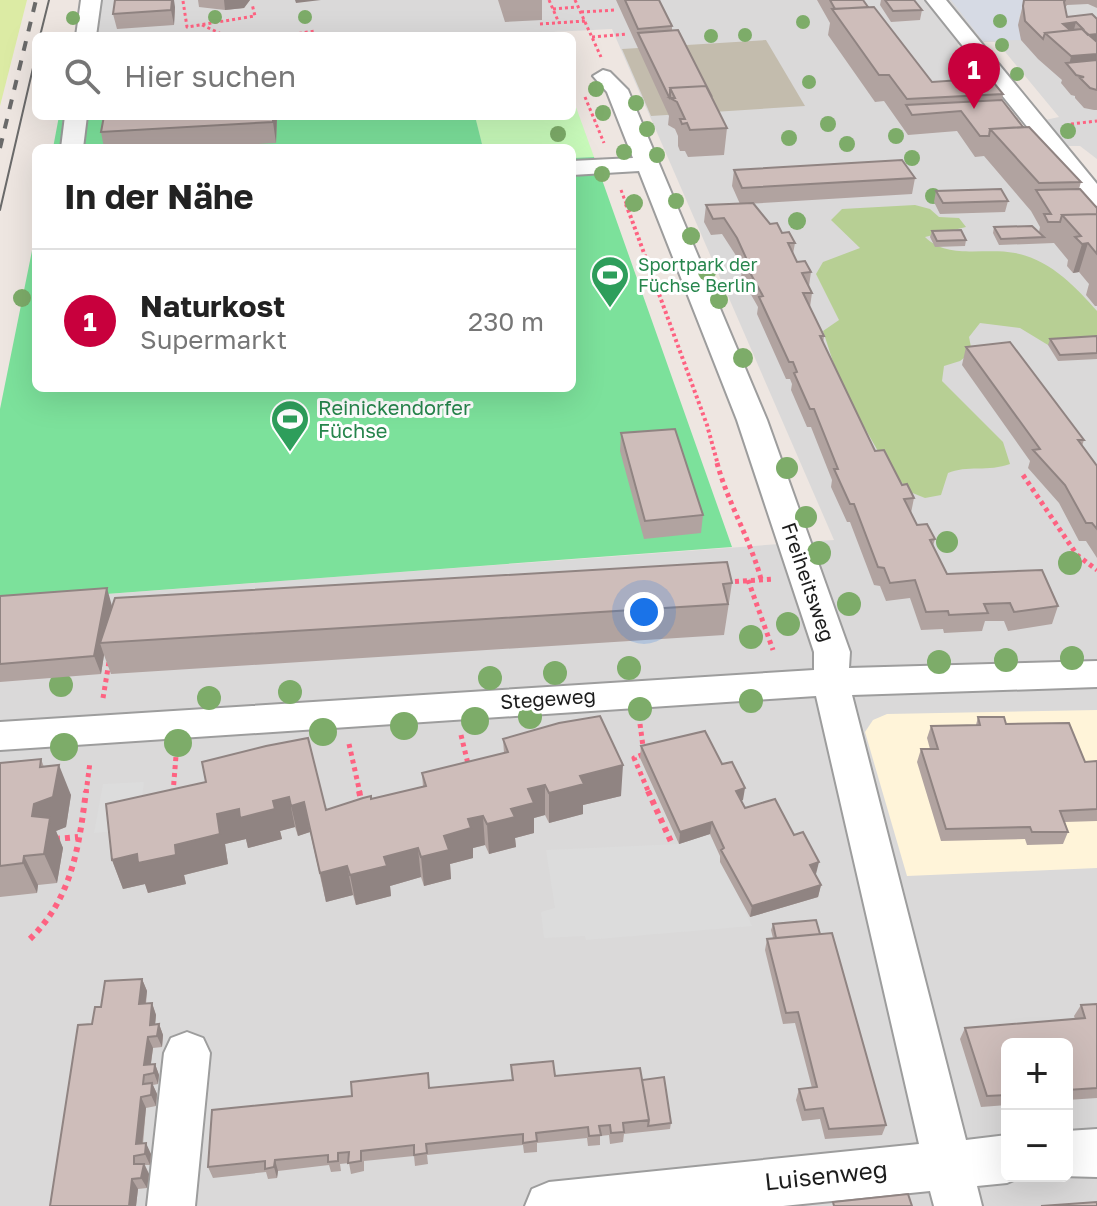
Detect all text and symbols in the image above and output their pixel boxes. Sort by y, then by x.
search box [32,32,576,120]
pin: 1 [948,43,1000,109]
icon: search [60,54,104,98]
text: Hier suchen [124,58,296,94]
text: In der Nähe [64,176,254,216]
place label: Sportpark der Füchse Berlin [638,253,757,296]
sports icon: Sportpark der Füchse Berlin [589,254,631,309]
text: Naturkost [140,288,285,324]
text: 1 [83,306,97,337]
text: 230 m [468,306,544,337]
text: Supermarkt [140,324,287,355]
place label: Reinickendorfer Füchse [318,395,471,442]
sports icon: Reinickendorfer Füchse [269,398,311,453]
street label: Freiheitsweg [777,519,841,644]
your location [624,592,664,632]
street label: Stegeweg [499,683,596,713]
map controls [1001,1038,1073,1182]
button: + [1001,1038,1073,1110]
button: − [1001,1110,1073,1182]
street label: Luisenweg [763,1154,889,1195]

